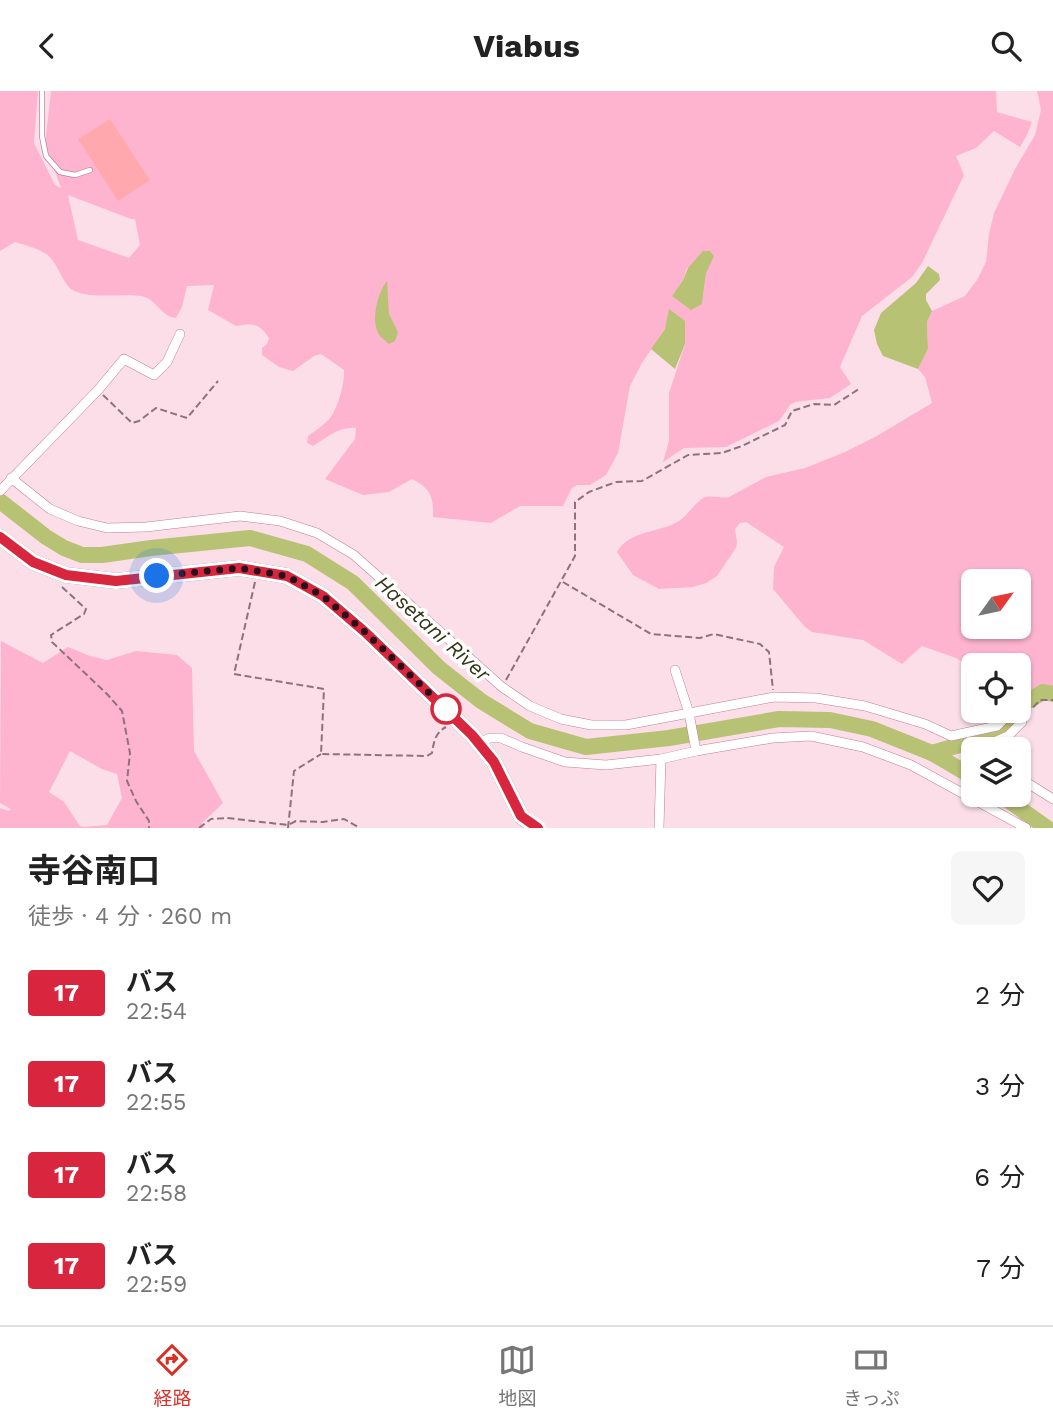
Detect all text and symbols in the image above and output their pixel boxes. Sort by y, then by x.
icon: back [28,27,66,65]
text: Viabus [473,27,580,65]
icon: search [987,27,1025,65]
your location [139,558,174,593]
north arrow [961,569,1031,639]
map controls [961,569,1031,807]
water label: Hasetani River [370,570,496,687]
button: locate [961,653,1031,723]
unlabelled marker [431,694,461,724]
button: layers [961,737,1031,807]
text: 寺谷南口 [28,851,160,890]
button: heart [951,851,1025,925]
text: 徒歩 · 4 分 · 260 m [28,903,232,930]
text: バス [126,967,178,997]
text: 17 [54,979,79,1007]
text: 2 分 [975,980,1025,1010]
text: 22:54 [126,998,187,1025]
text: バス [126,1058,178,1088]
text: 17 [54,1070,79,1098]
text: 3 分 [975,1071,1025,1101]
text: 22:55 [126,1089,186,1116]
text: バス [126,1149,178,1179]
text: 17 [54,1161,79,1189]
text: 6 分 [974,1162,1025,1192]
text: 22:58 [126,1180,187,1207]
text: バス [126,1240,178,1270]
text: 17 [54,1252,79,1280]
text: 7 分 [976,1253,1025,1283]
text: 22:59 [126,1271,187,1298]
tab: 経路 [153,1341,191,1410]
tab: 地図 [498,1341,536,1410]
tab: きっぷ [843,1341,900,1410]

